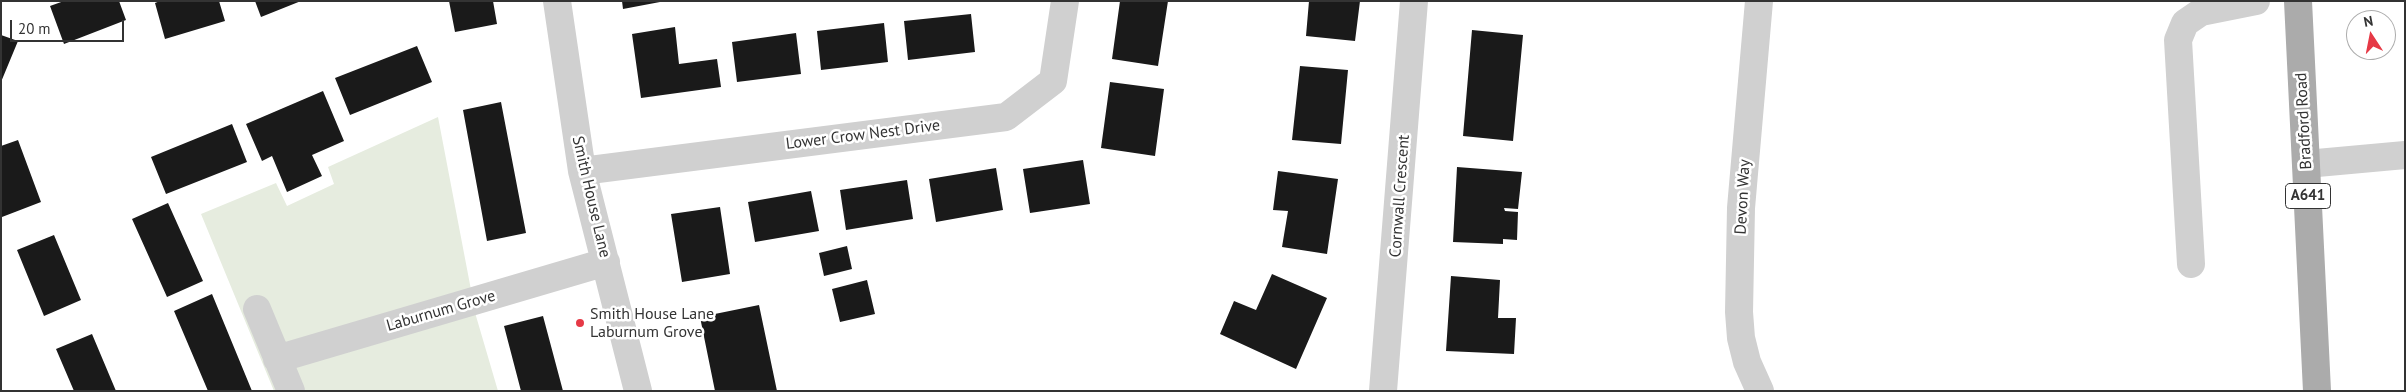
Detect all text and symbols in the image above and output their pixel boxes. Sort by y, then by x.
scale bar [12,10,126,42]
north arrow [2346,10,2396,60]
text: N [2362,12,2375,31]
text: 20 m [18,19,51,38]
street label: Bradford Road [2292,72,2316,170]
street label: Lower Crow Nest Drive [785,116,941,154]
street label: Smith House Lane [568,134,614,260]
street label: Cornwall Crescent [1386,134,1414,258]
street label: Devon Way [1731,159,1755,235]
road number: A641 [2286,184,2330,208]
street label: Laburnum Grove [384,286,498,336]
place label: Smith House Lane Laburnum Grove [590,304,714,342]
marker: Smith House Lane Laburnum Grove [574,317,586,329]

